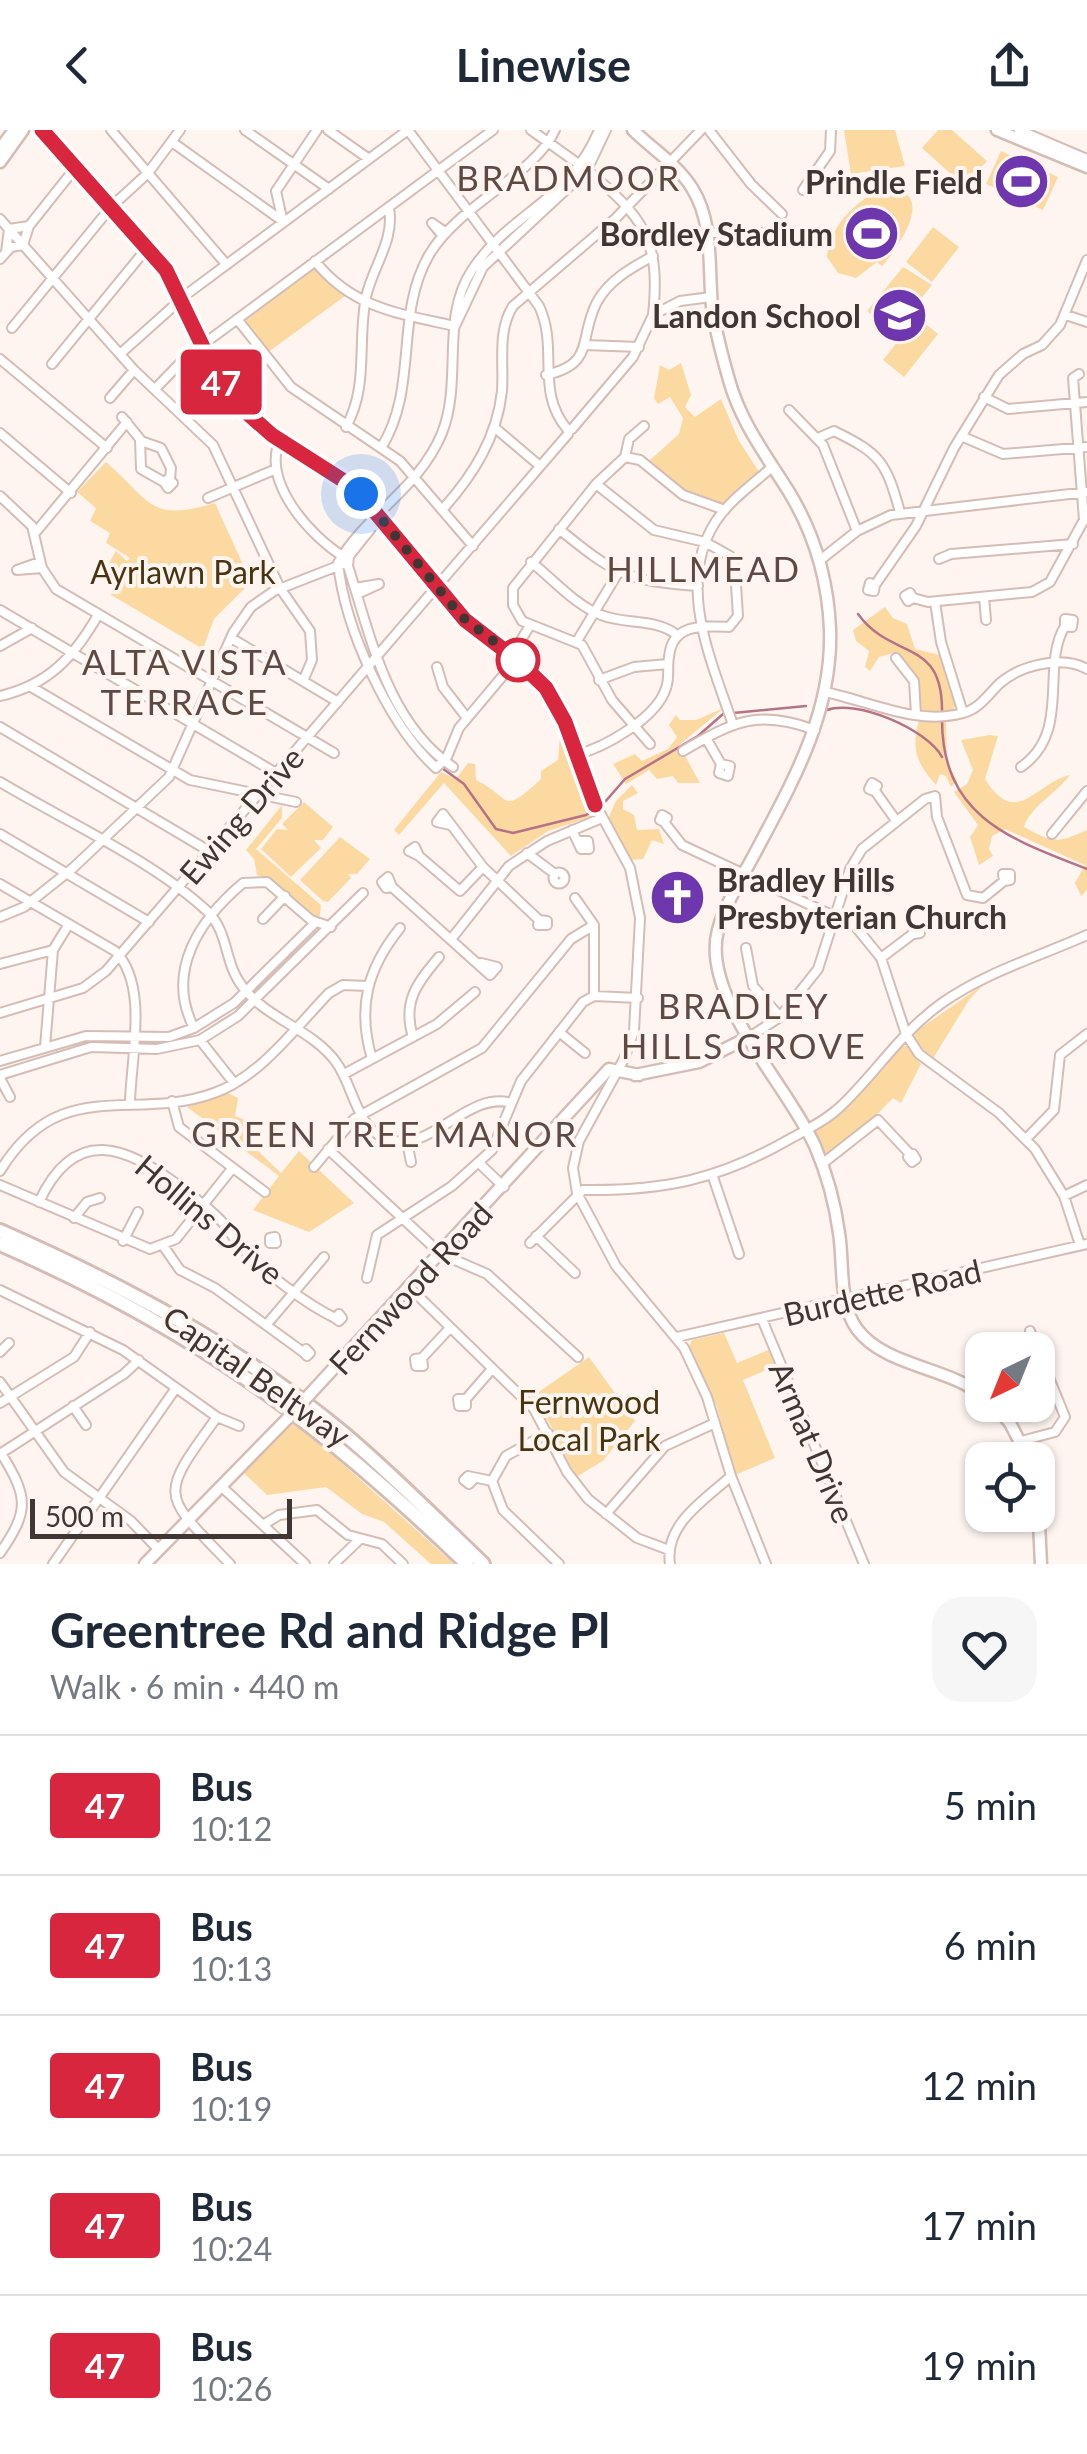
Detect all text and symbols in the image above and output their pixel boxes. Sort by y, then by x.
icon: back [50,38,105,93]
text: Linewise [456,38,631,92]
icon: share [982,38,1037,93]
sports icon: Prindle Field [992,151,1052,211]
district label: BRADMOOR [456,156,682,198]
place label: Prindle Field [805,162,983,201]
sports icon: Bordley Stadium [842,203,902,263]
place label: Bordley Stadium [600,214,833,253]
school or university icon: Landon School [870,285,930,345]
place label: Landon School [652,296,861,335]
line badge: 47 [176,350,266,414]
text: 47 [201,361,241,403]
your location [336,469,386,519]
district label: HILLMEAD [606,547,802,589]
park label: Ayrlawn Park [90,552,276,591]
unlabelled marker [497,639,539,681]
district label: ALTA VISTA TERRACE [82,640,288,722]
street label: Ewing Drive [171,738,311,892]
place label: Bradley Hills Presbyterian Church [717,860,1007,936]
church icon: Bradley Hills Presbyterian Church [648,867,708,927]
district label: BRADLEY HILLS GROVE [621,984,867,1066]
district label: GREEN TREE MANOR [191,1112,579,1154]
street label: Hollins Drive [128,1146,292,1292]
street label: Fernwood Road [320,1194,500,1382]
street label: Burdette Road [779,1250,985,1334]
street label: Capital Beltway [156,1297,358,1455]
north arrow [965,1332,1055,1422]
map controls [965,1332,1055,1532]
street label: Armat Drive [762,1356,864,1528]
park label: Fernwood Local Park [518,1382,661,1458]
button: locate [965,1442,1055,1532]
scale bar [30,1494,292,1538]
text: 500 m [45,1499,124,1533]
button: heart [932,1597,1037,1702]
text: Greentree Rd and Ridge Pl [50,1601,610,1658]
text: Walk · 6 min · 440 m [50,1667,339,1706]
text: Bus [190,1763,253,1809]
text: 5 min [944,1782,1037,1828]
text: 47 [85,1784,125,1826]
text: 10:12 [190,1809,272,1848]
text: Bus [190,1903,253,1949]
text: 6 min [944,1922,1037,1968]
text: 47 [85,1924,125,1966]
text: 10:13 [190,1949,272,1988]
text: Bus [190,2043,253,2089]
text: 12 min [922,2062,1037,2108]
text: 47 [85,2064,125,2106]
text: 10:19 [190,2089,272,2128]
text: Bus [190,2183,253,2229]
text: 17 min [922,2202,1037,2248]
text: 47 [85,2204,125,2246]
text: 10:24 [190,2229,272,2268]
text: Bus [190,2323,253,2369]
text: 19 min [922,2342,1037,2388]
text: 47 [85,2344,125,2386]
text: 10:26 [190,2369,272,2408]

